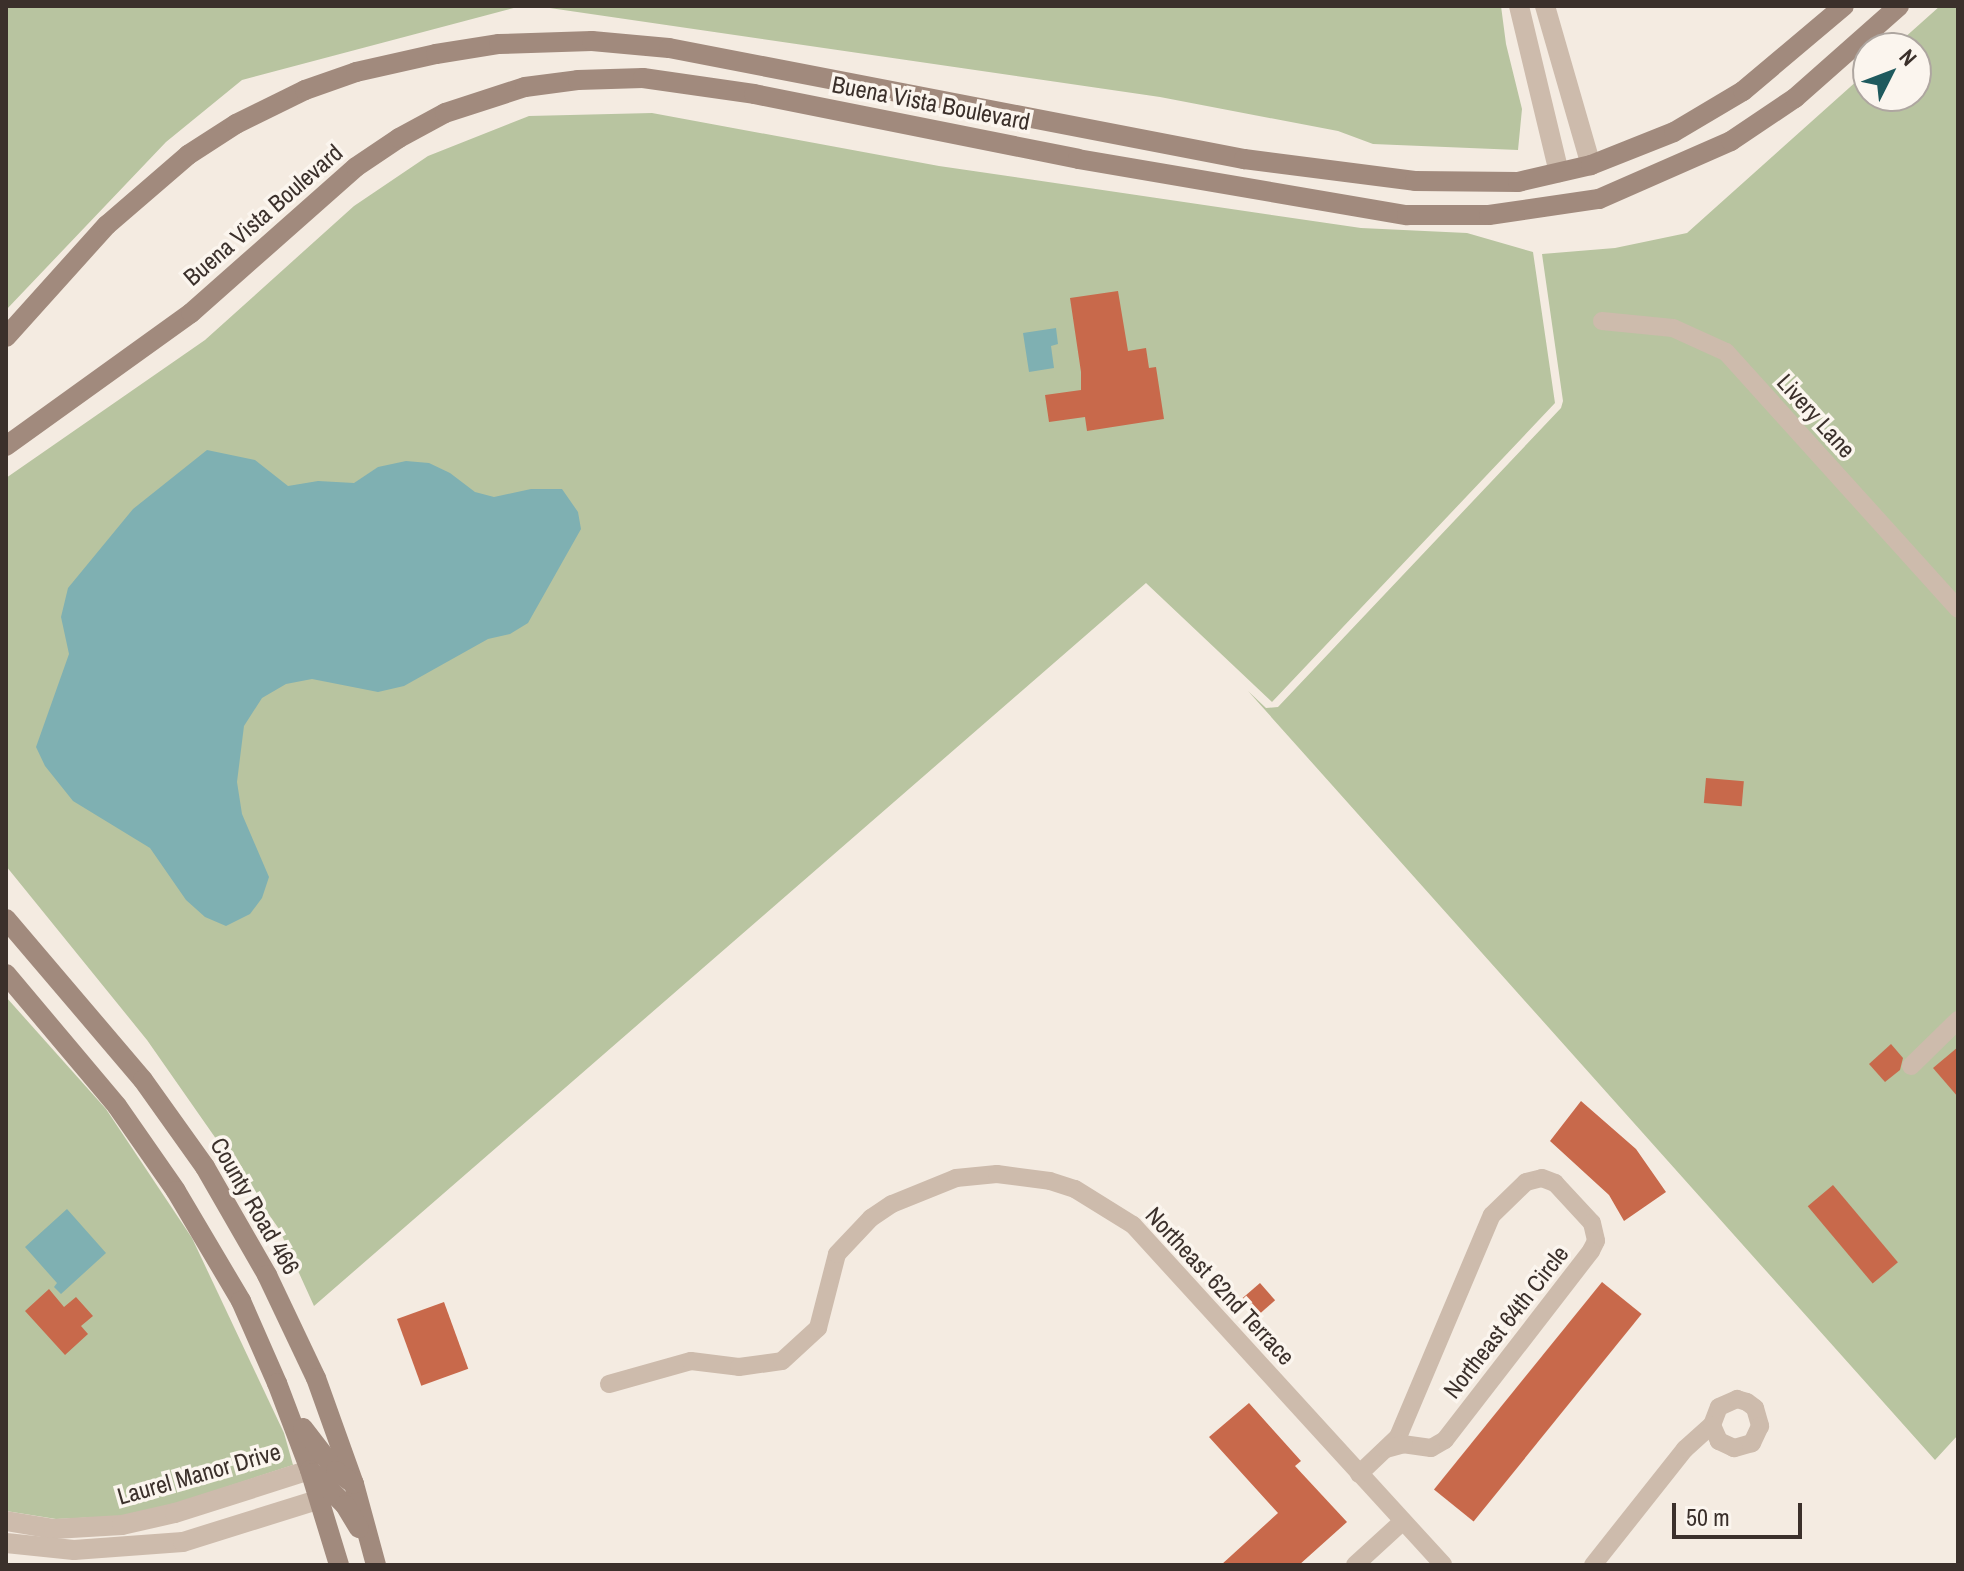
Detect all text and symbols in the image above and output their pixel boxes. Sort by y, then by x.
north arrow [1852,32,1932,112]
text: N [1893,42,1924,72]
street label: Buena Vista Boulevard [830,70,1032,136]
street label: Buena Vista Boulevard [178,138,348,292]
street label: Livery Lane [1771,368,1861,464]
street label: County Road 466 [204,1132,306,1280]
street label: Northeast 62nd Terrace [1139,1201,1301,1371]
street label: Northeast 64th Circle [1437,1240,1575,1404]
street label: Laurel Manor Drive [114,1437,284,1511]
scale bar [1676,1487,1806,1537]
text: 50 m [1686,1501,1730,1533]

